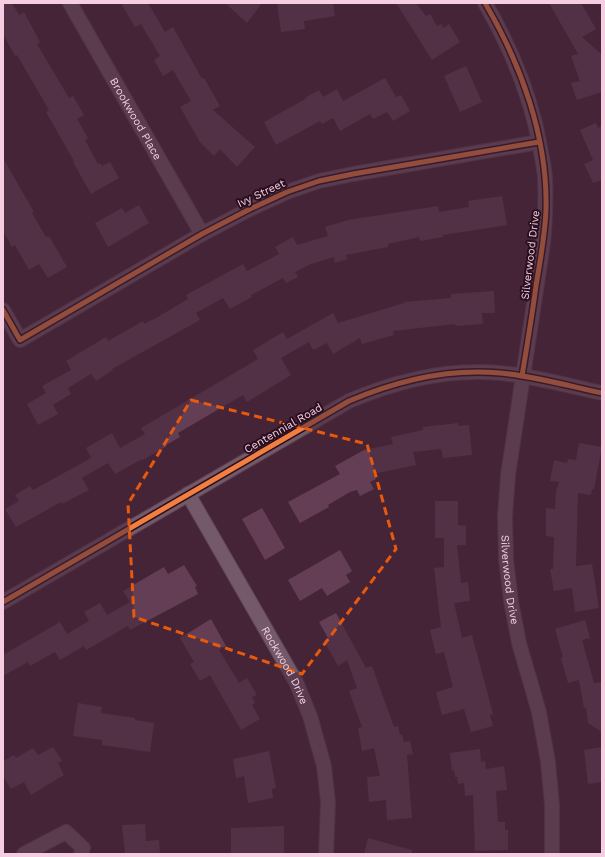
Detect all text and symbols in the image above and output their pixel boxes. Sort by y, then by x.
street label: Brookwood Place [107,75,164,162]
street label: Ivy Street [235,177,288,210]
street label: Silverwood Drive [519,210,542,300]
street label: Centennial Road [242,401,325,456]
street label: Silverwood Drive [498,535,521,625]
street label: Rockwood Drive [259,624,310,706]

